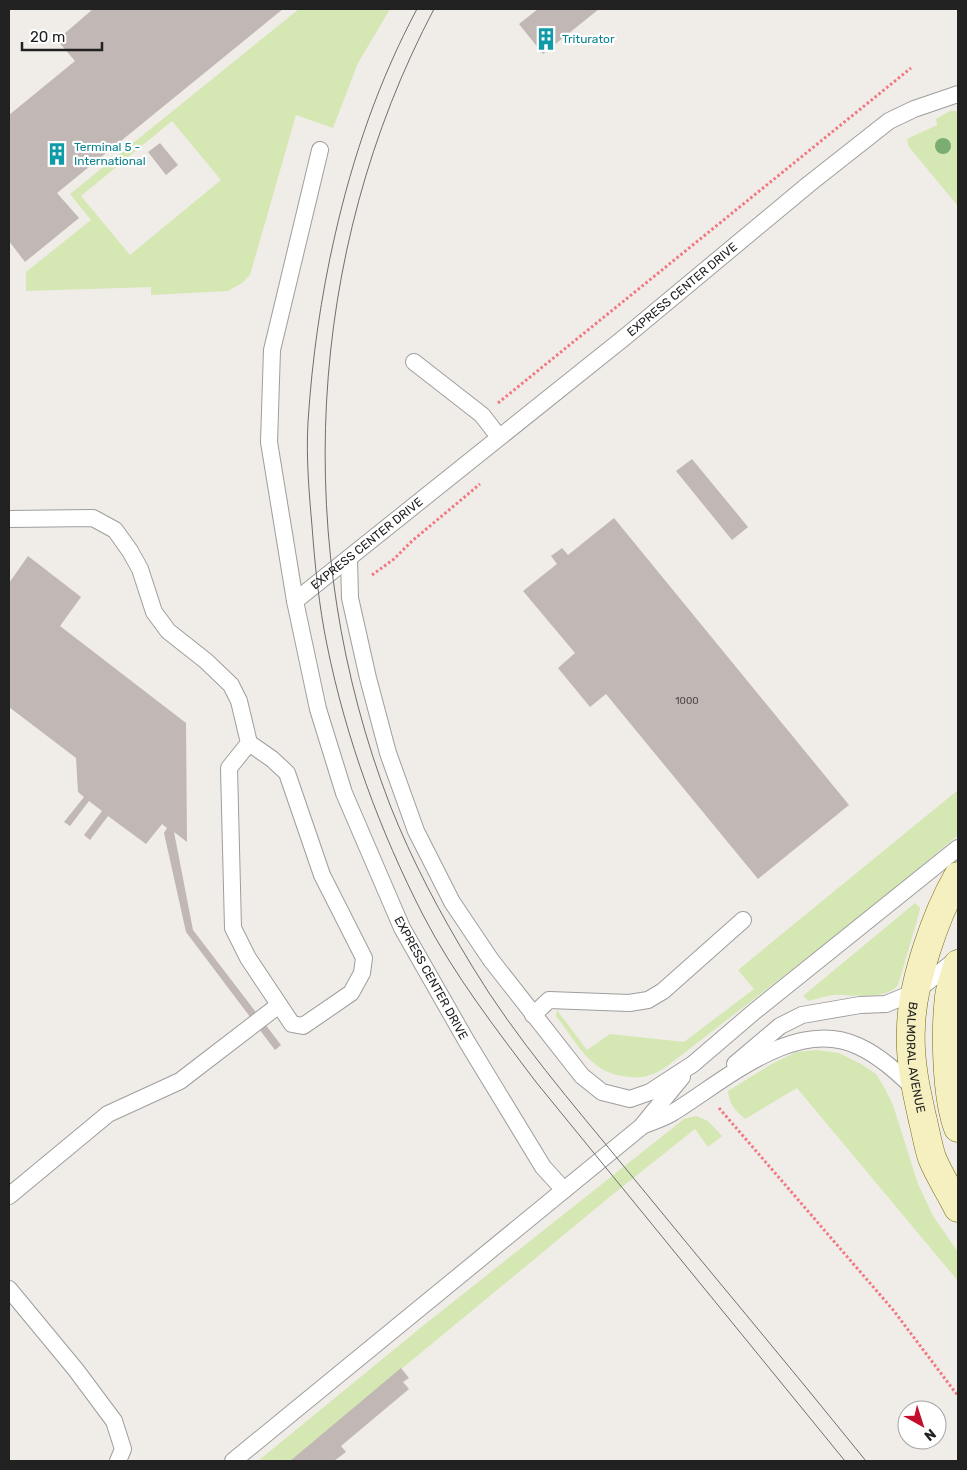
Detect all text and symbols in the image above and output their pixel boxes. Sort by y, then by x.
scale bar [22,20,102,52]
building icon: Triturator [533,26,559,52]
text: 20 m [30,28,65,46]
place label: Triturator [562,32,615,46]
place label: Terminal 5 - International [74,140,146,168]
building icon: Terminal 5 - International [44,141,70,167]
street label: EXPRESS CENTER DRIVE [624,240,740,339]
street label: EXPRESS CENTER DRIVE [308,495,425,592]
house number: 1000 [675,695,699,707]
street label: EXPRESS CENTER DRIVE [391,914,471,1042]
street label: BALMORAL AVENUE [904,1001,928,1114]
north arrow [897,1400,947,1450]
text: N [921,1425,939,1444]

